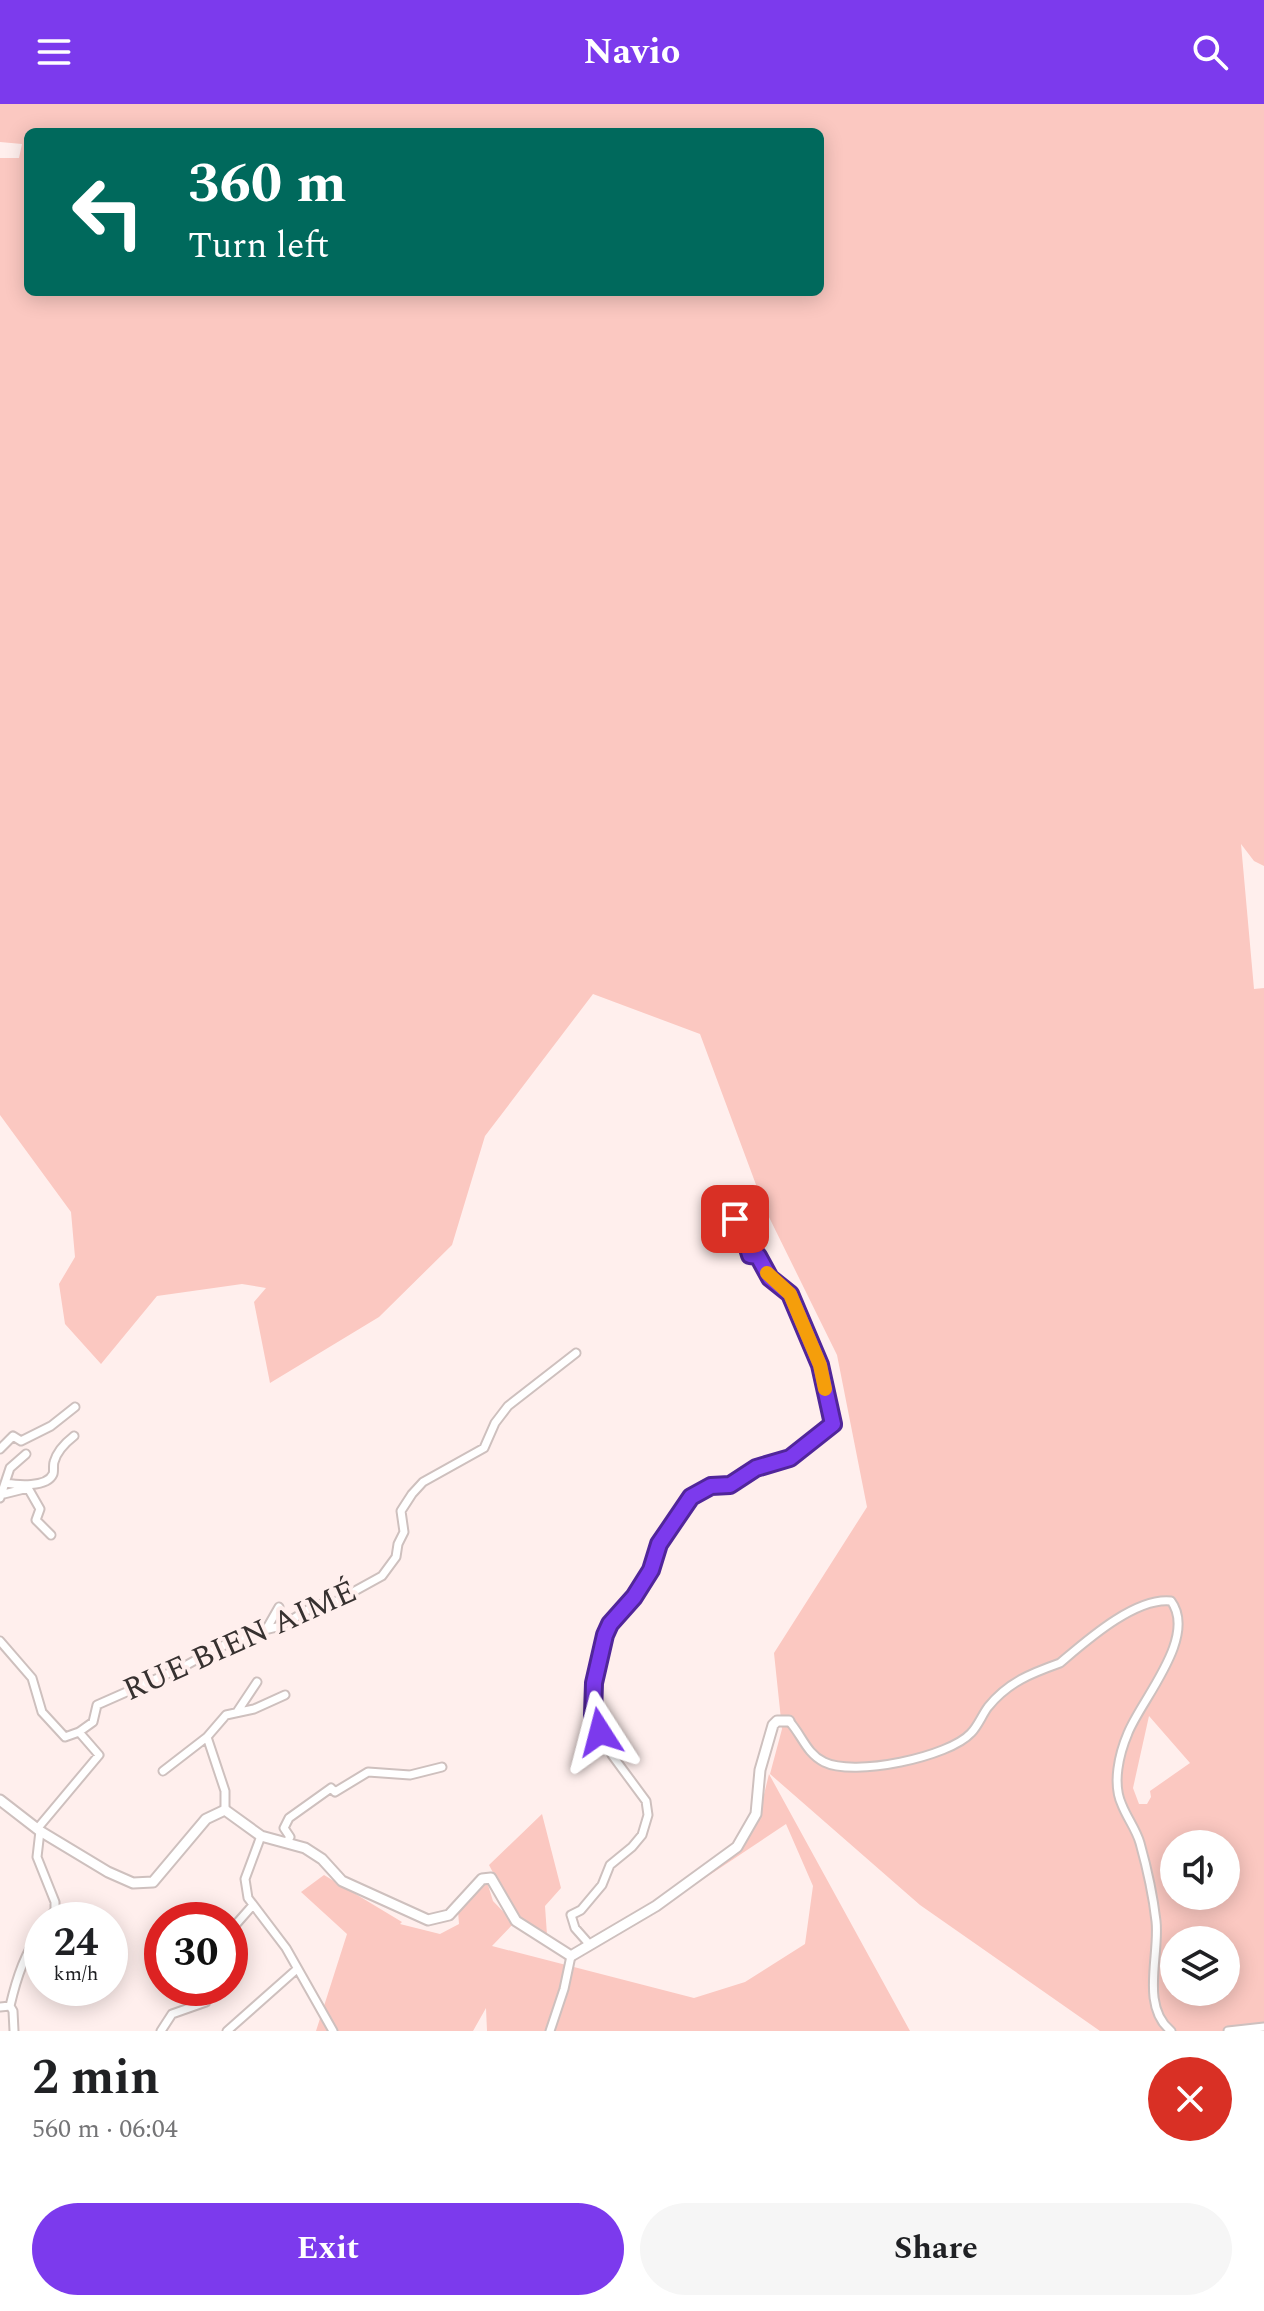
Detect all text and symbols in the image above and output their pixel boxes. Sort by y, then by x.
text: Navio [584,25,680,80]
icon: menu [32,30,76,74]
icon: search [1188,30,1232,74]
text: 360 m [188,142,347,227]
icon: left [56,160,160,264]
text: Turn left [188,219,329,274]
pin [701,1185,769,1253]
icon: arrive [713,1197,757,1241]
street label: RUE BIEN AIMÉ [115,1568,365,1714]
position arrow [558,1690,642,1774]
map controls [1160,1830,1240,2006]
button: sound [1160,1830,1240,1910]
speed limit sign: 30 [144,1902,248,2006]
text: 24 [54,1913,98,1974]
button: layers [1160,1926,1240,2006]
text: km/h [54,1959,99,1989]
text: 2 min [32,2042,160,2115]
button: close [1148,2057,1232,2141]
text: 560 m · 06:04 [32,2109,178,2149]
button: Exit [32,2203,624,2295]
button: Share [640,2203,1232,2295]

